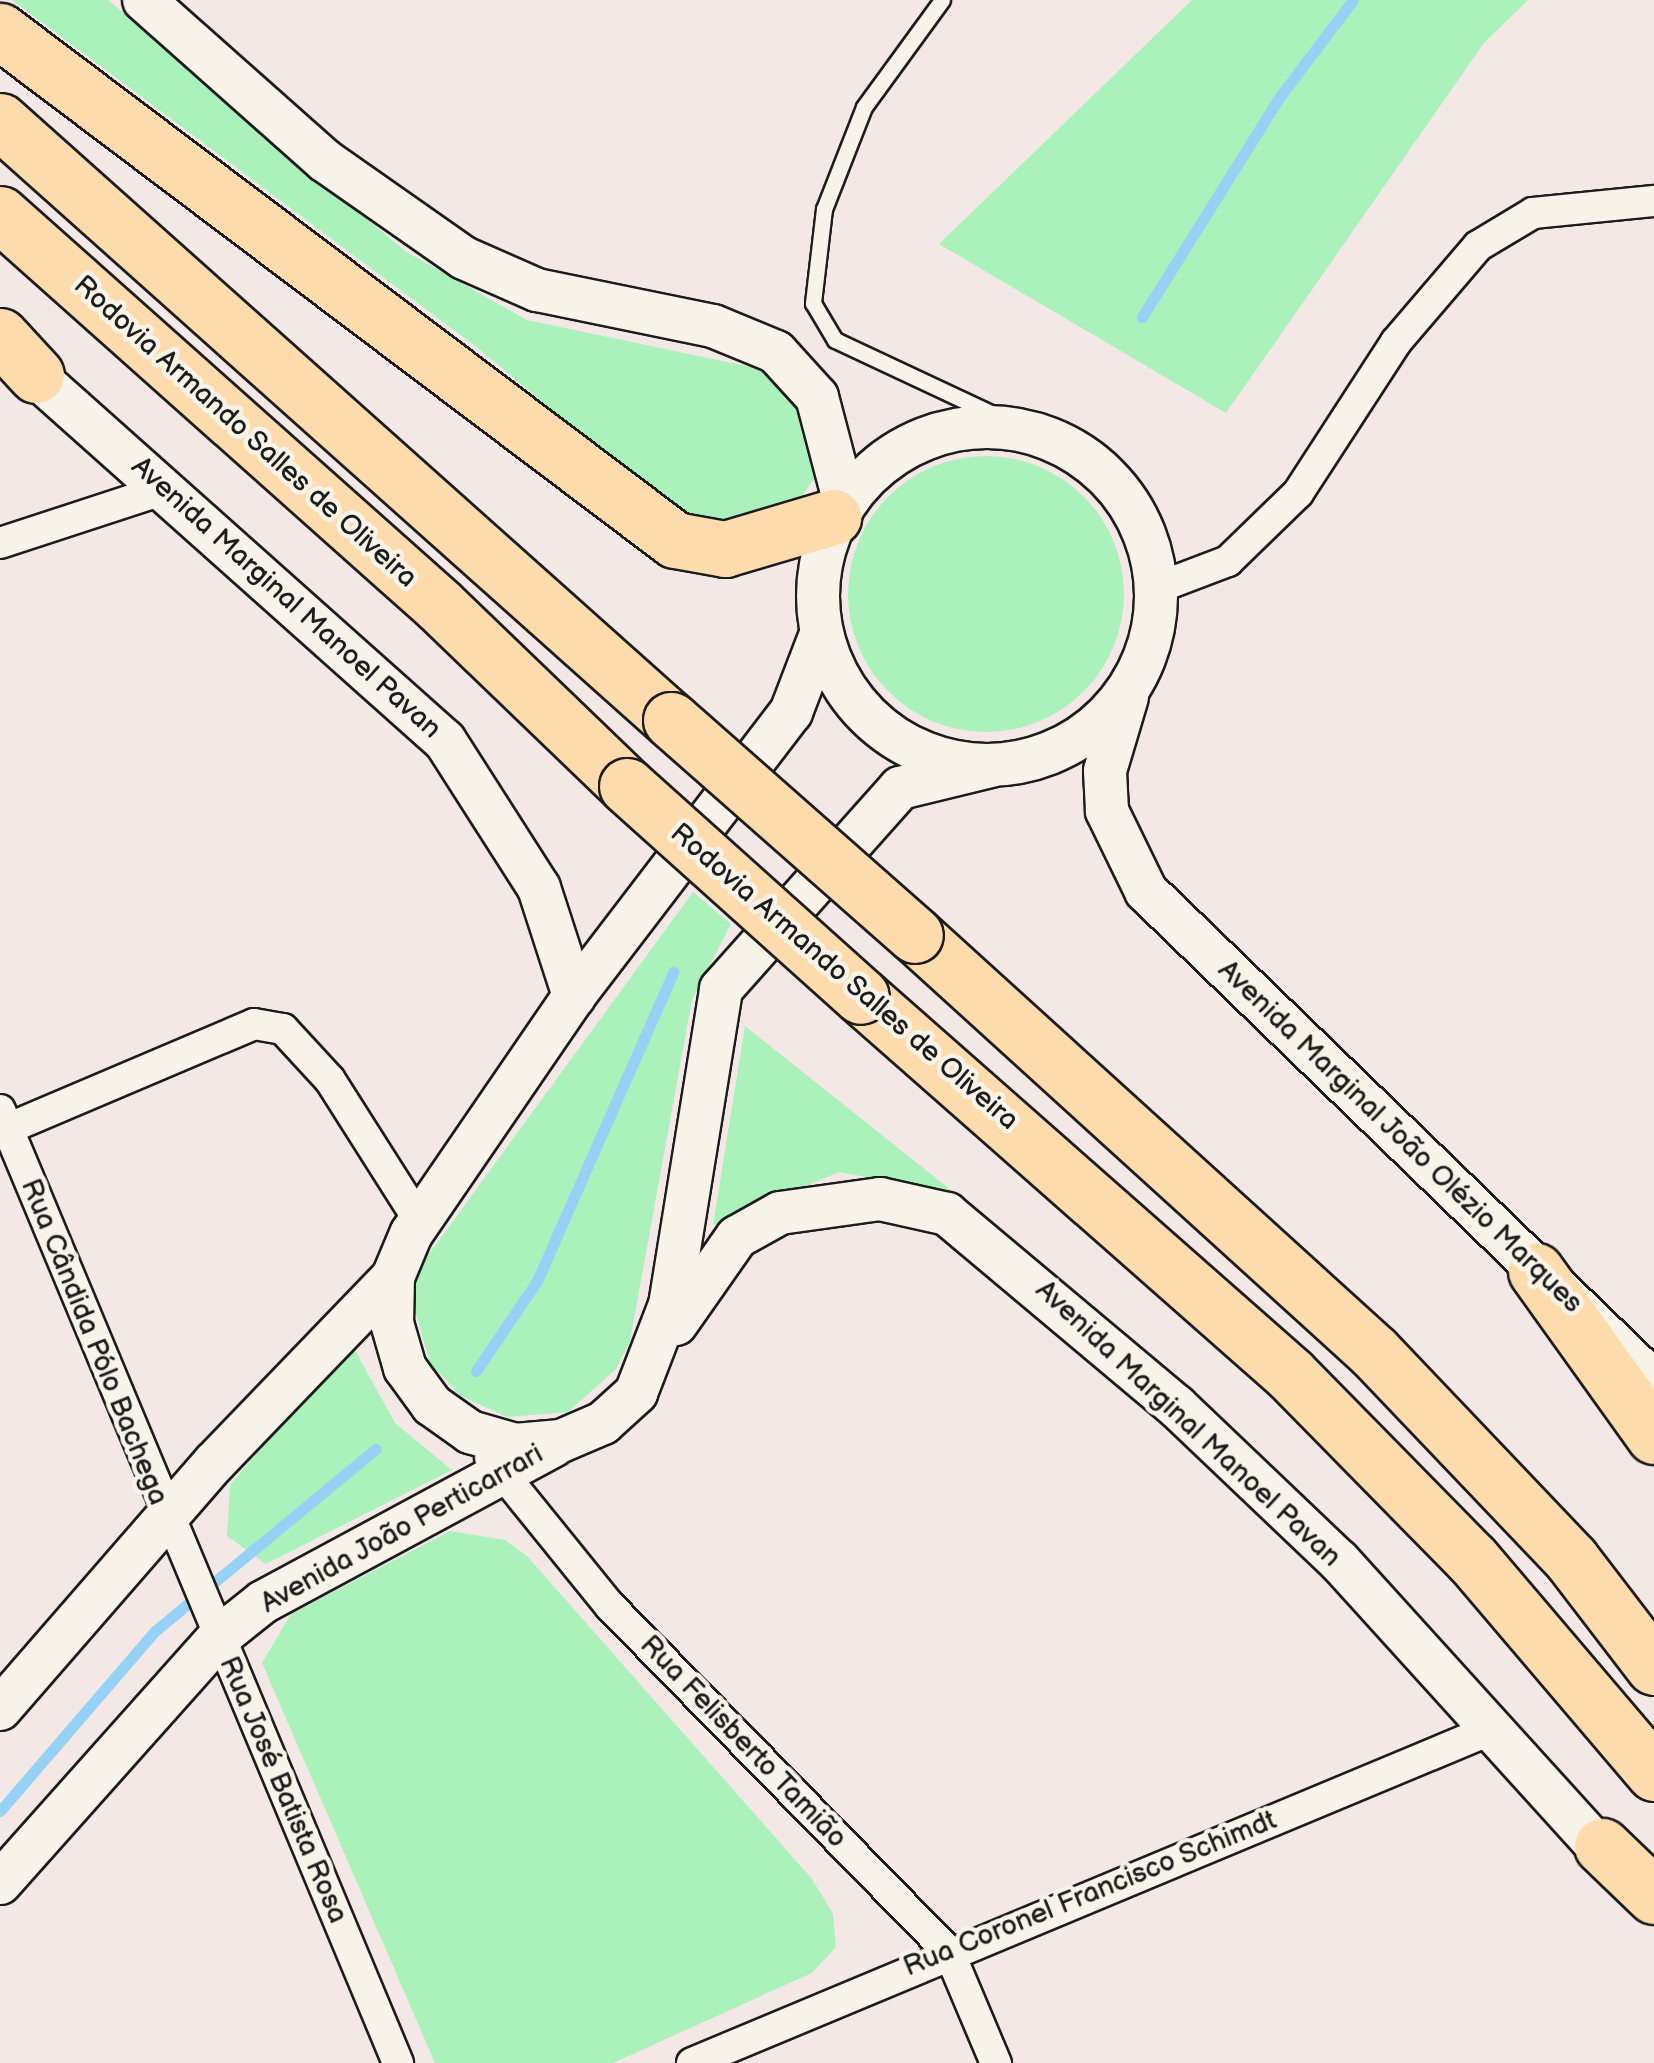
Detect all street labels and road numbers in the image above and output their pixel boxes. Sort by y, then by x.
street label: Rodovia Armando Salles de Oliveira [66,269,424,595]
street label: Avenida Marginal Manoel Pavan [124,450,448,746]
street label: Rodovia Armando Salles de Oliveira [663,816,1025,1138]
street label: Avenida Marginal João Olézio Marques [1210,953,1590,1321]
street label: Rua Cândida Pólo Bachega [13,1174,175,1510]
street label: Avenida Marginal Manoel Pavan [1028,1274,1348,1574]
street label: Avenida João Perticarrari [254,1437,550,1621]
street label: Rua Felisberto Tamião [632,1628,854,1856]
street label: Rua José Batista Rosa [211,1651,355,1929]
street label: Rua Coronel Francisco Schimdt [898,1804,1282,1984]

